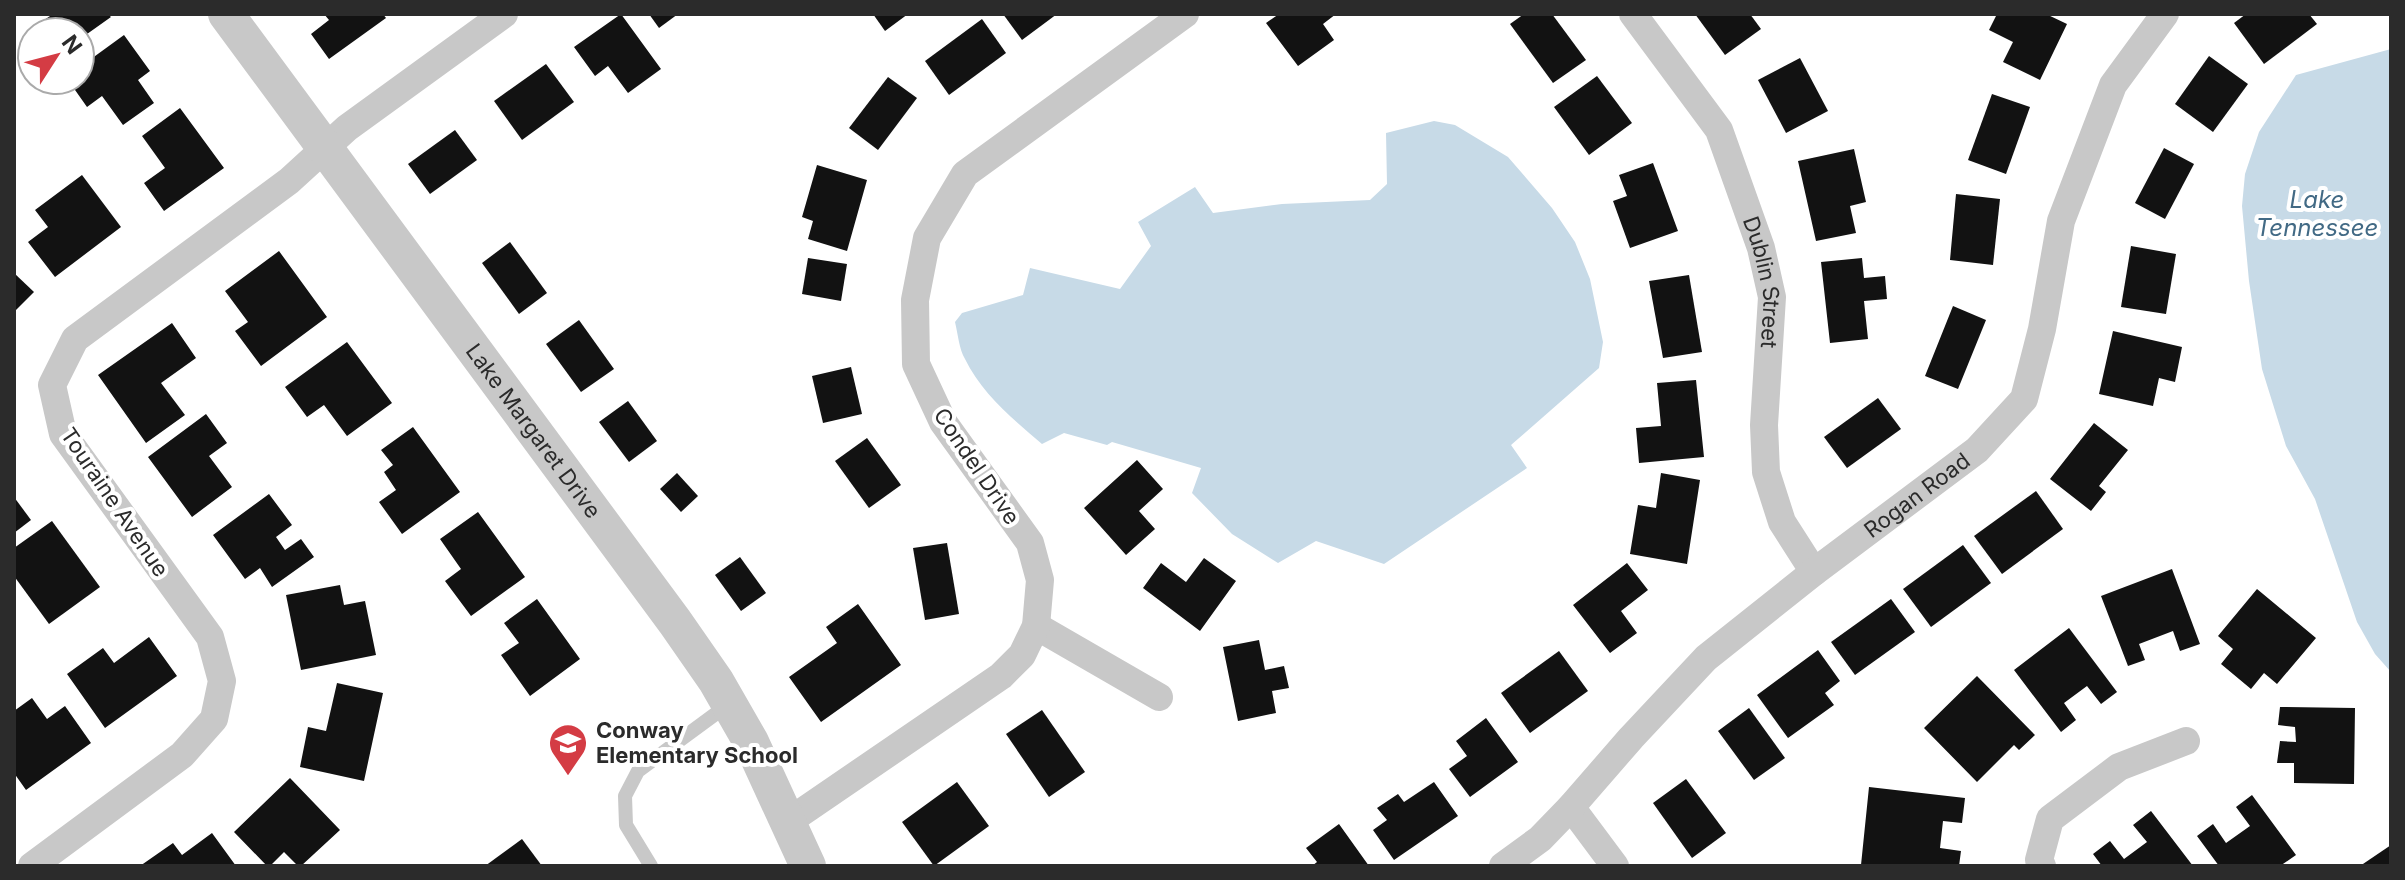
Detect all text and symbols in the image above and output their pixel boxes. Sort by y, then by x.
north arrow [16,16,96,96]
text: N [57,30,88,59]
water label: Lake Tennessee [2256,185,2378,242]
street label: Dublin Street [1738,213,1785,349]
street label: Lake Margaret Drive [461,338,607,523]
street label: Condel Drive [929,403,1025,529]
street label: Touraine Avenue [56,423,174,581]
street label: Rogan Road [1859,447,1975,543]
place label: Conway Elementary School [596,717,798,768]
school or university icon: Conway Elementary School [547,722,589,777]

